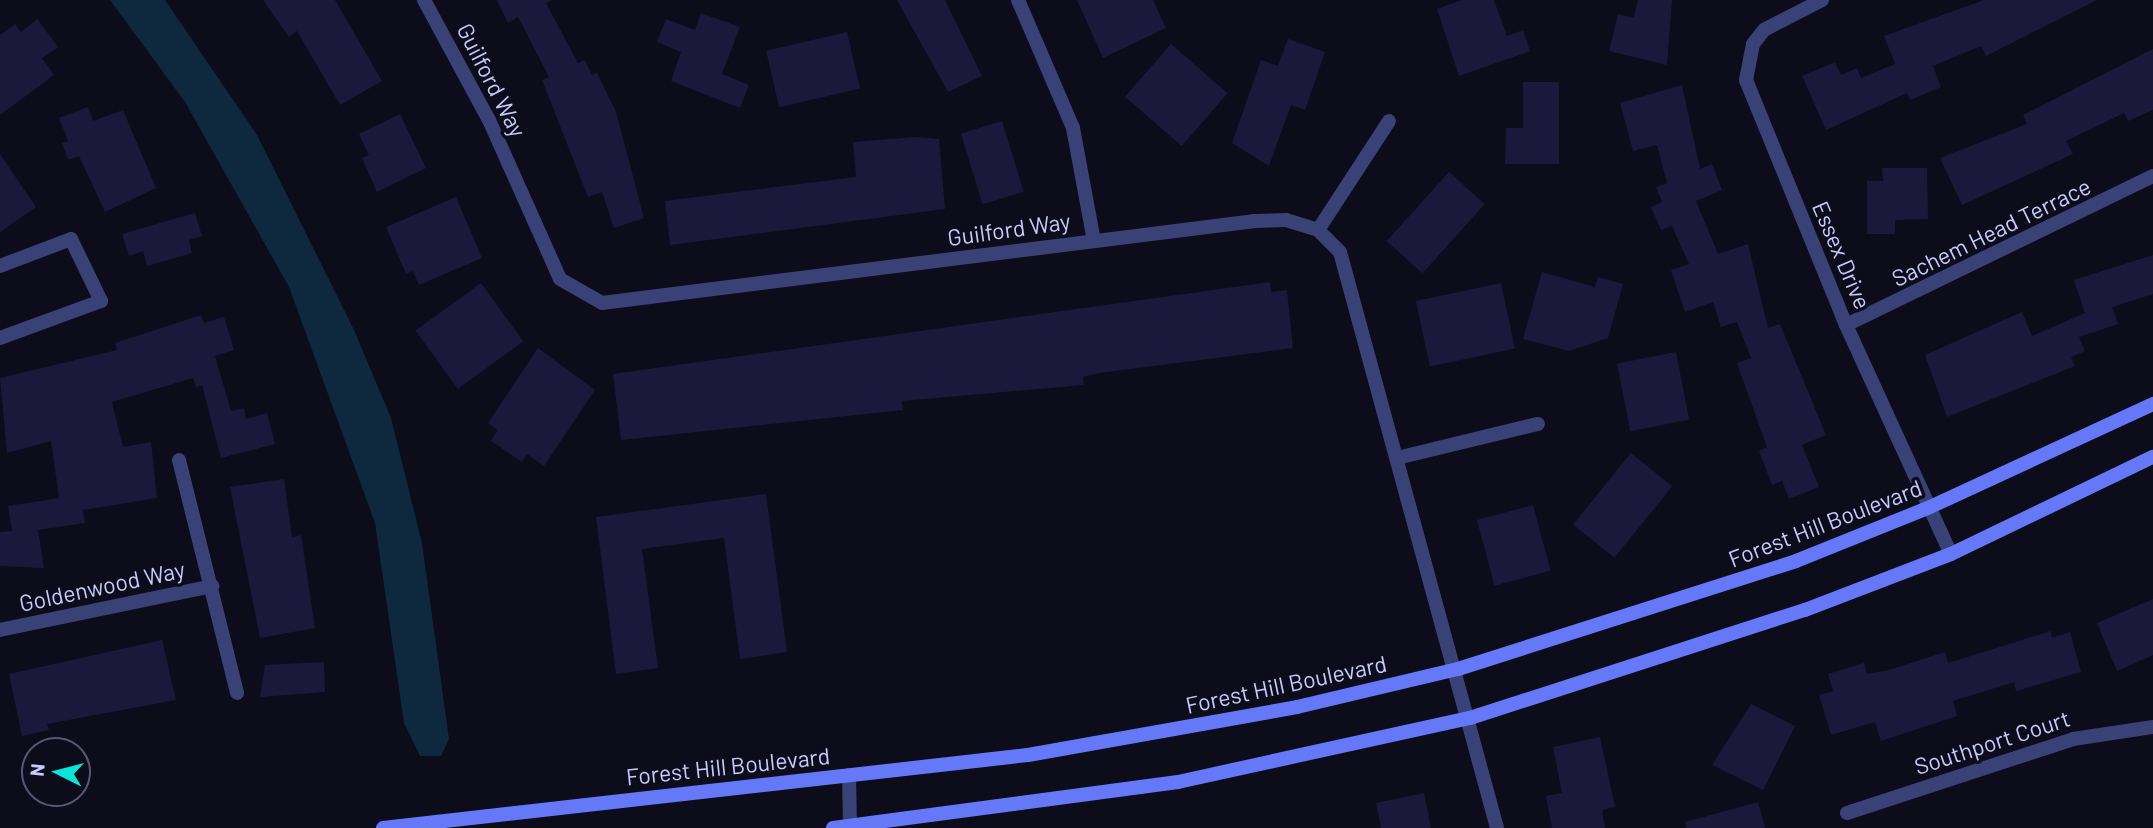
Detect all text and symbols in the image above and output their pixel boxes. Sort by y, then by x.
street label: Guilford Way [452,19,532,141]
street label: Sachem Head Terrace [1887,172,2095,292]
street label: Essex Drive [1807,197,1877,313]
street label: Guilford Way [946,207,1072,251]
street label: Forest Hill Boulevard [1724,473,1926,573]
street label: Goldenwood Way [17,555,187,617]
street label: Forest Hill Boulevard [1183,649,1389,719]
street label: Southport Court [1911,704,2073,780]
north arrow [21,737,91,807]
street label: Forest Hill Boulevard [625,742,831,790]
text: N [25,762,49,777]

